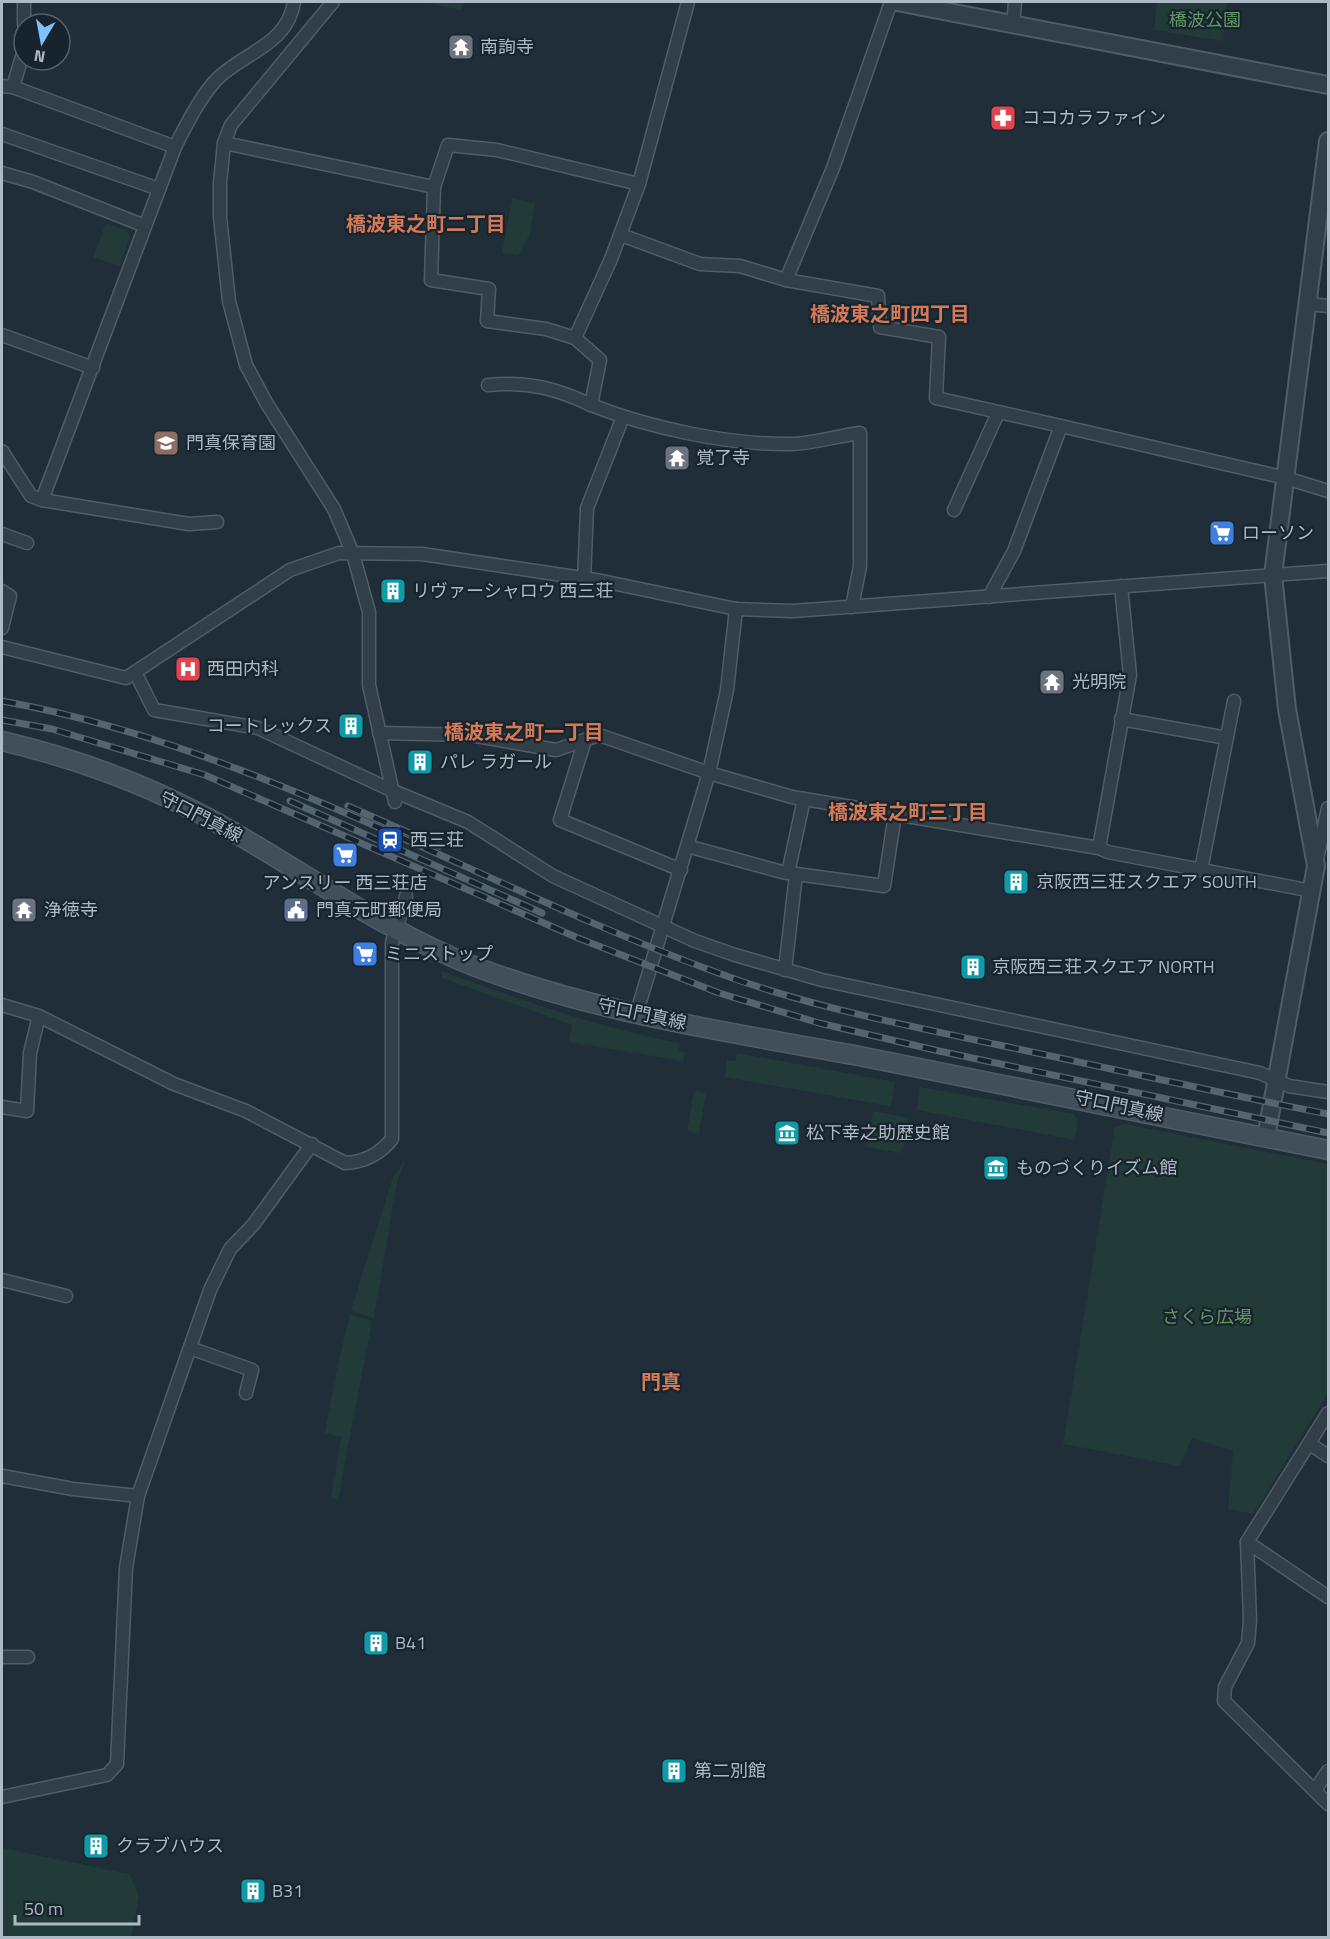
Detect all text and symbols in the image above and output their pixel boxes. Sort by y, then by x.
park label: 橋波公園 [1169,6,1241,33]
north arrow [12,12,72,72]
temple icon: 南詢寺 [446,32,476,62]
place label: 南詢寺 [480,33,534,60]
text: N [32,44,47,70]
pharmacy icon: ココカラファイン [988,103,1018,133]
place label: ココカラファイン [1022,104,1166,131]
district label: 橋波東之町二丁目 [346,208,506,239]
district label: 橋波東之町四丁目 [810,298,970,329]
school or university icon: 門真保育園 [151,428,181,458]
place label: 門真保育園 [186,429,276,456]
temple icon: 覚了寺 [662,443,692,473]
place label: 覚了寺 [696,444,750,471]
supermarket icon: ローソン [1207,518,1237,548]
place label: ローソン [1242,519,1314,546]
building icon: リヴァーシャロウ 西三荘 [378,576,408,606]
place label: リヴァーシャロウ 西三荘 [412,577,614,604]
hospital icon: 西田内科 [173,654,203,684]
place label: 西田内科 [207,655,279,682]
temple icon: 光明院 [1037,667,1067,697]
place label: 光明院 [1072,668,1126,695]
building icon: コートレックス [336,711,366,741]
place label: コートレックス [207,712,332,739]
district label: 橋波東之町一丁目 [444,716,604,747]
building icon: パレ ラガール [405,747,435,777]
place label: パレ ラガール [440,748,552,775]
street label: 守口門真線 [155,784,247,849]
district label: 橋波東之町三丁目 [828,796,988,827]
station icon: 西三荘 [375,825,405,855]
place label: 西三荘 [410,826,464,853]
supermarket icon: アンスリー 西三荘店 [330,840,360,870]
building icon: 京阪西三荘スクエア SOUTH [1001,867,1031,897]
place label: 京阪西三荘スクエア SOUTH [1036,868,1257,895]
place label: アンスリー 西三荘店 [263,869,427,896]
temple icon: 浄徳寺 [9,895,39,925]
public building icon: 門真元町郵便局 [281,895,311,925]
place label: 浄徳寺 [44,896,98,923]
place label: 門真元町郵便局 [316,896,442,923]
supermarket icon: ミニストップ [350,939,380,969]
place label: ミニストップ [385,940,493,967]
building icon: 京阪西三荘スクエア NORTH [958,952,988,982]
place label: 京阪西三荘スクエア NORTH [992,953,1215,980]
street label: 守口門真線 [595,991,689,1036]
street label: 守口門真線 [1072,1083,1166,1128]
museum icon: 松下幸之助歴史館 [772,1118,802,1148]
place label: 松下幸之助歴史館 [806,1119,950,1146]
museum icon: ものづくりイズム館 [981,1153,1011,1183]
place label: ものづくりイズム館 [1016,1154,1177,1181]
park label: さくら広場 [1162,1303,1252,1330]
district label: 門真 [641,1366,681,1397]
building icon: B41 [361,1628,391,1658]
place label: B41 [395,1629,426,1656]
building icon: 第二別館 [659,1756,689,1786]
place label: 第二別館 [694,1757,766,1784]
building icon: クラブハウス [81,1831,111,1861]
place label: クラブハウス [116,1832,224,1859]
building icon: B31 [238,1876,268,1906]
place label: B31 [272,1877,303,1904]
scale bar [15,1888,140,1926]
text: 50 m [24,1895,63,1922]

